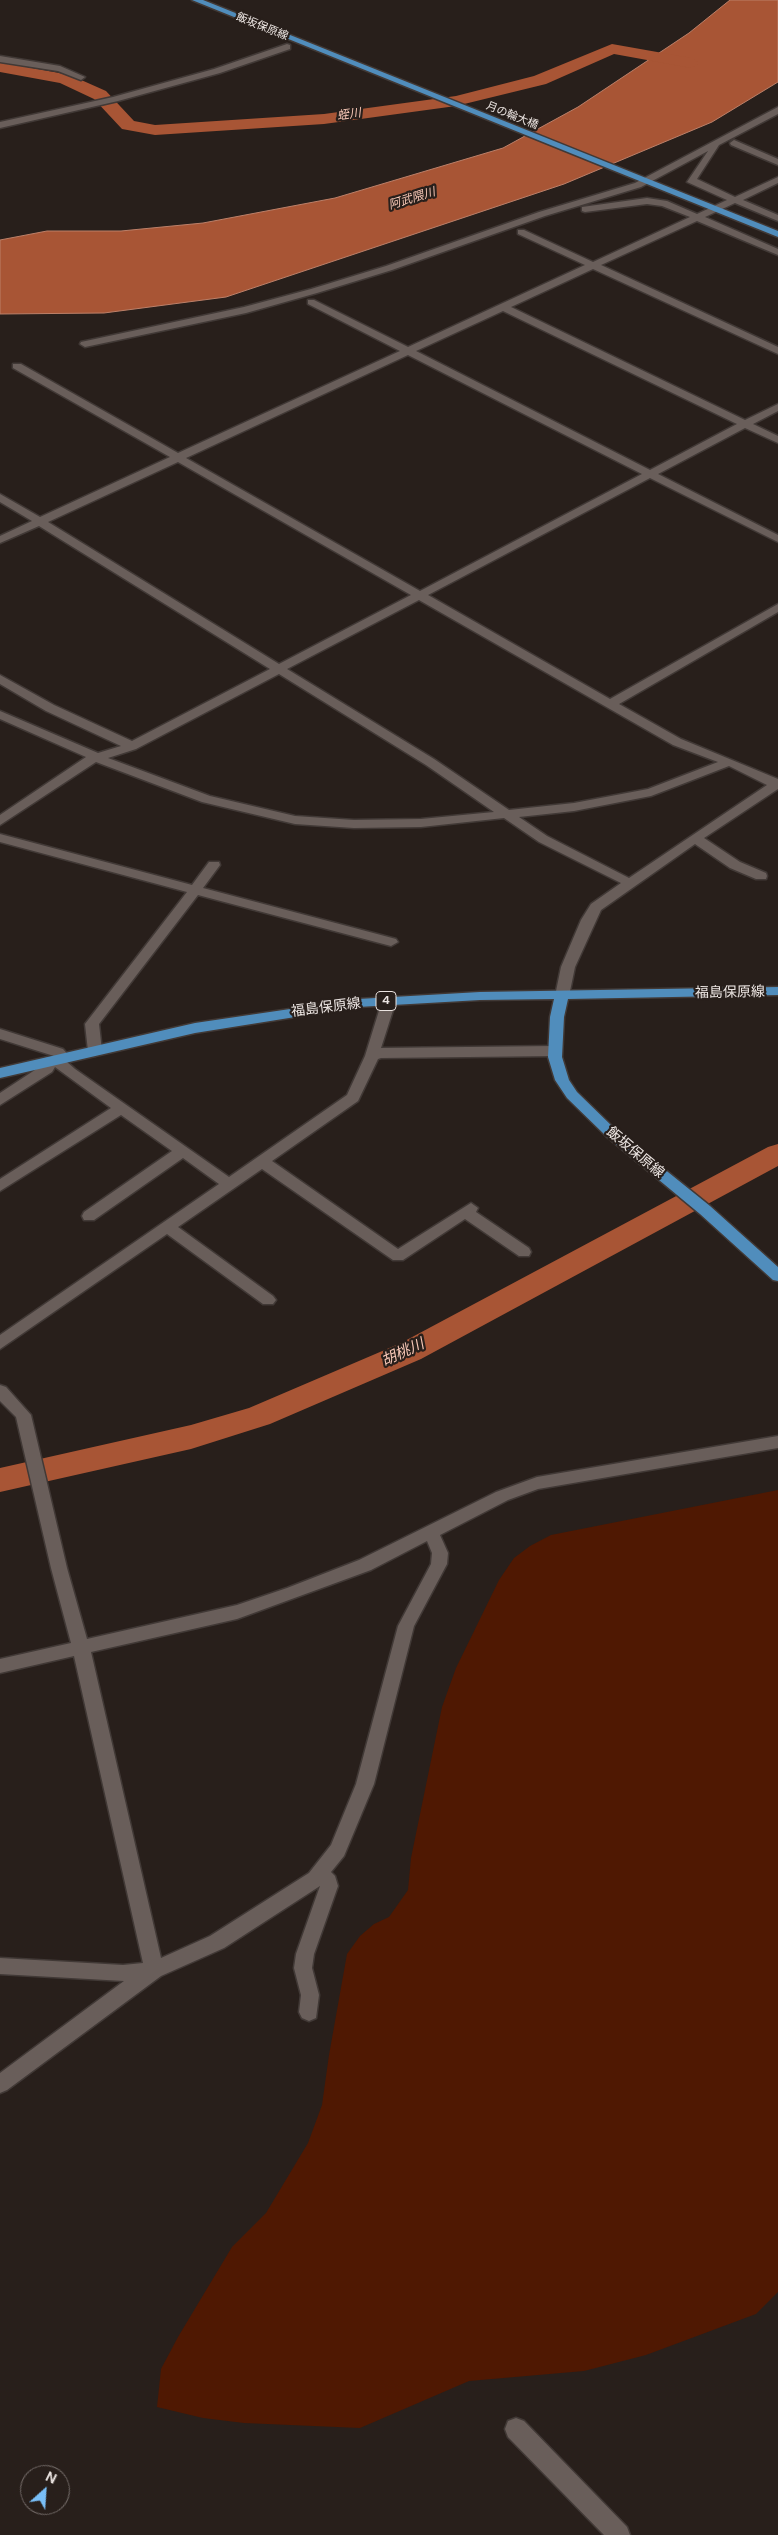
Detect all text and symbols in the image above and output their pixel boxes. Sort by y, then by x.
street label: 飯坂保原線 [234,11,290,43]
street label: 月の輪大橋 [484,100,540,132]
water label: 蛭川 [336,106,362,124]
water label: 阿武隈川 [387,185,437,213]
street label: 福島保原線 [695,984,765,1002]
road number: 4 [376,991,396,1010]
street label: 福島保原線 [290,995,362,1021]
street label: 飯坂保原線 [603,1124,667,1182]
water label: 胡桃川 [379,1335,427,1371]
north arrow [20,2465,70,2515]
text: N [43,2467,60,2488]

